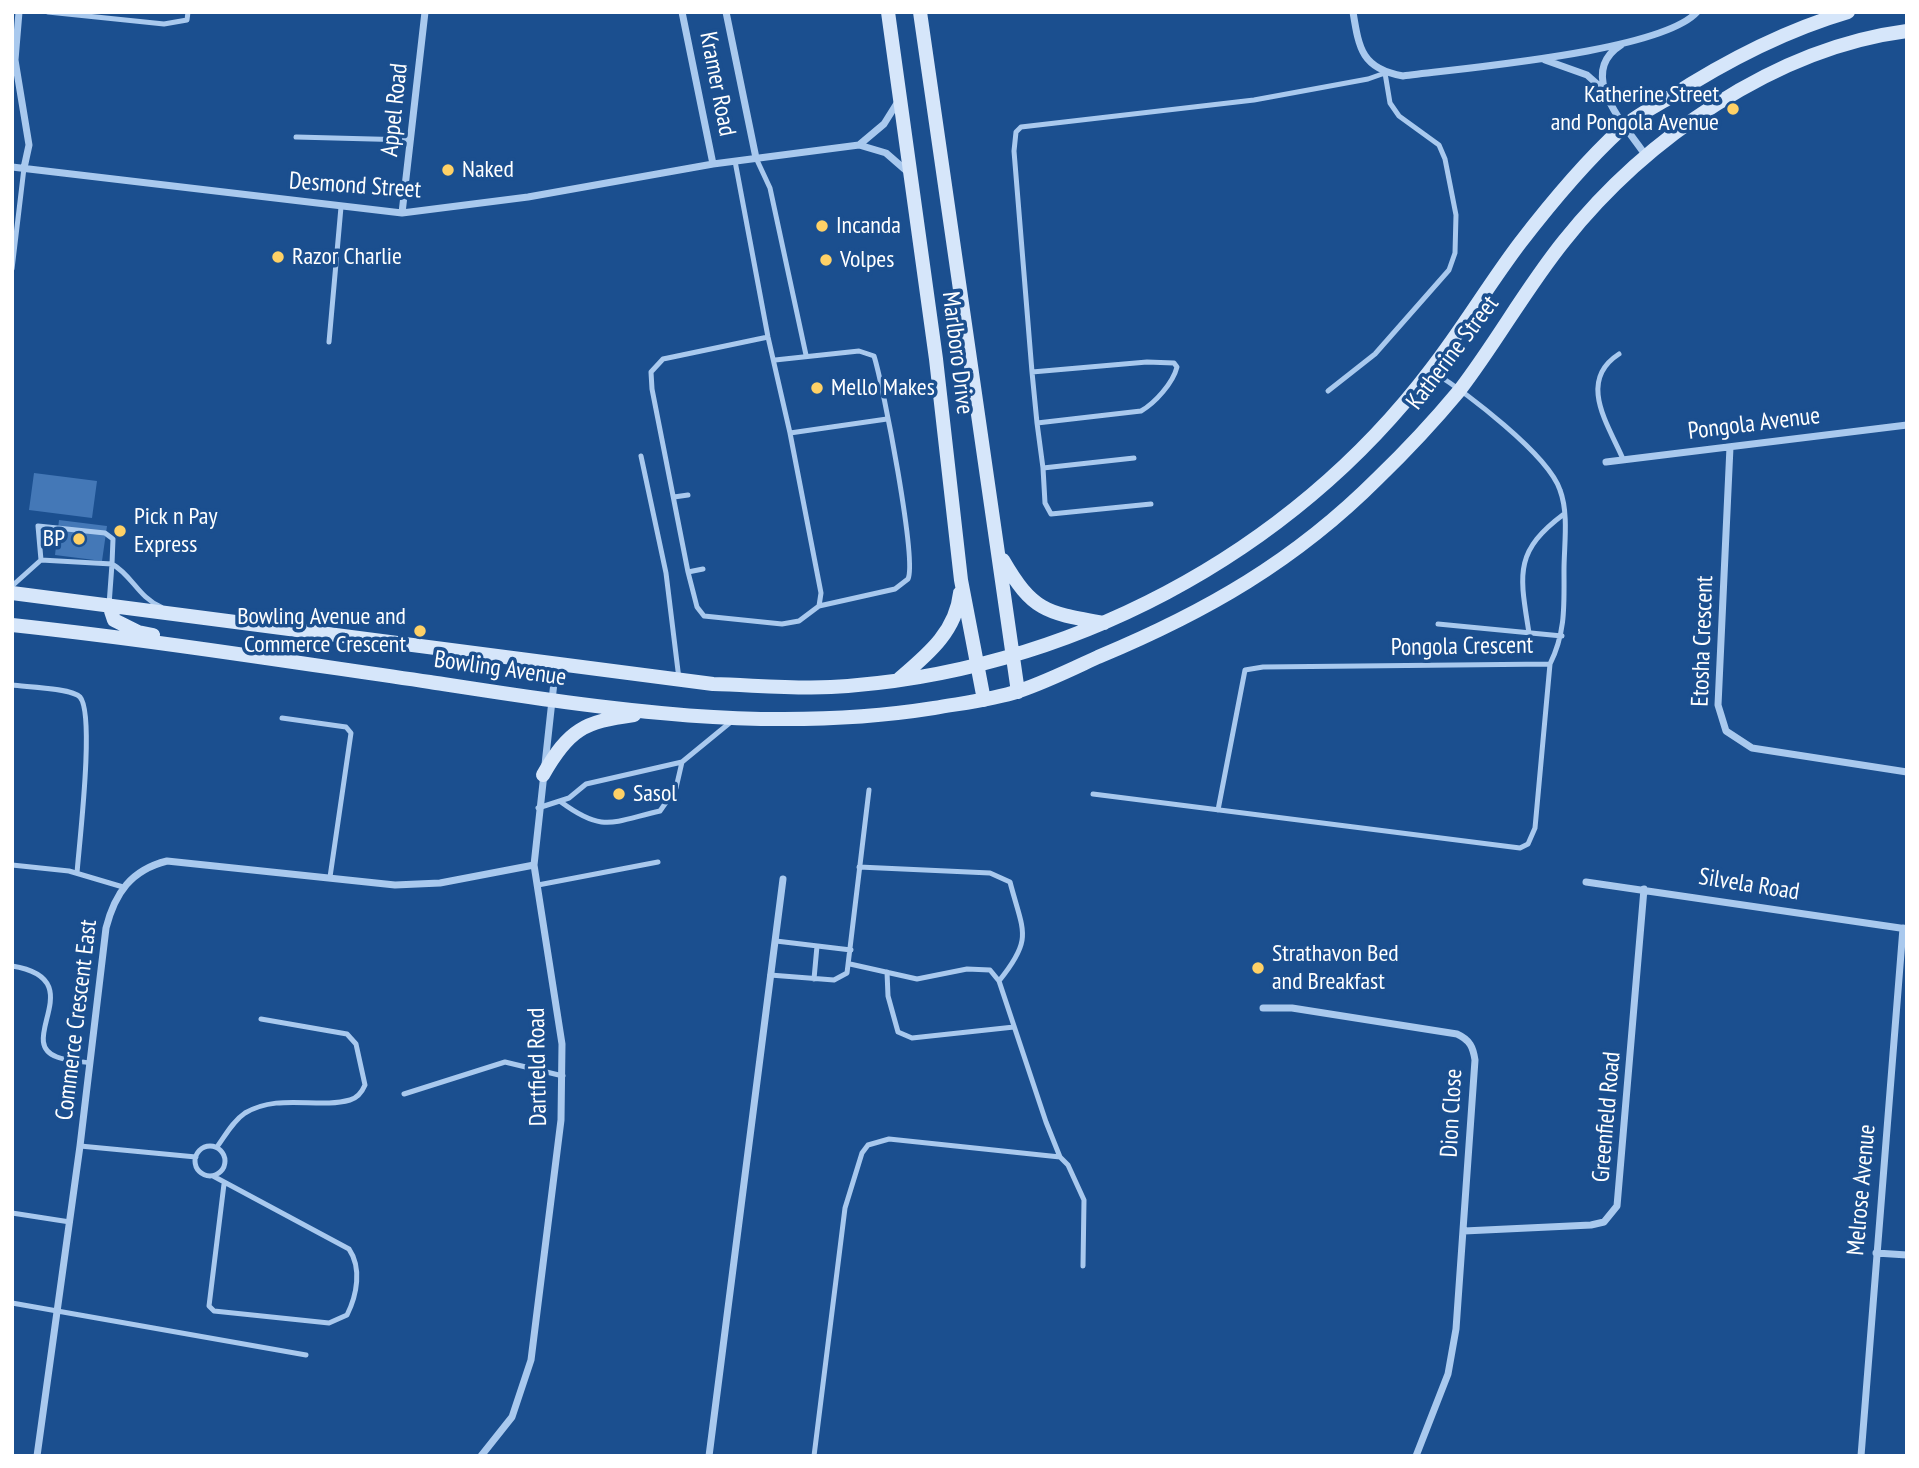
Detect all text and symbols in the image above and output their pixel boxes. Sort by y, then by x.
street label: Kramer Road [693,29,741,139]
street label: Appel Road [376,62,414,158]
place label: Katherine Street and Pongola Avenue [1551,81,1719,137]
marker: Katherine Street and Pongola Avenue [1725,101,1741,117]
place label: Naked [462,156,514,184]
marker: Naked [440,162,456,178]
street label: Desmond Street [288,167,422,205]
place label: Incanda [836,212,901,240]
marker: Incanda [814,218,830,234]
place label: Razor Charlie [292,243,402,271]
place label: Volpes [840,246,894,274]
marker: Razor Charlie [270,249,286,265]
marker: Volpes [818,252,834,268]
street label: Marlboro Drive [935,290,979,416]
street label: Katherine Street [1401,290,1505,416]
place label: Mello Makes [831,374,935,402]
marker: Mello Makes [809,380,825,396]
street label: Pongola Avenue [1686,402,1822,446]
place label: Pick n Pay Express [134,503,217,559]
marker: Pick n Pay Express [112,523,128,539]
place label: BP [43,525,65,553]
marker: BP [71,531,87,547]
street label: Etosha Crescent [1686,575,1720,707]
place label: Bowling Avenue and Commerce Crescent [237,603,406,659]
marker: Bowling Avenue and Commerce Crescent [412,623,428,639]
street label: Pongola Crescent [1391,631,1533,663]
street label: Bowling Avenue [432,645,568,693]
place label: Sasol [633,780,677,808]
marker: Sasol [611,786,627,802]
street label: Silvela Road [1697,863,1801,907]
street label: Commerce Crescent East [50,918,104,1122]
place label: Strathavon Bed and Breakfast [1272,940,1399,996]
marker: Strathavon Bed and Breakfast [1250,960,1266,976]
street label: Dartfield Road [523,1008,553,1126]
street label: Greenfield Road [1587,1051,1627,1183]
street label: Dion Close [1435,1068,1469,1158]
street label: Melrose Avenue [1842,1123,1882,1257]

